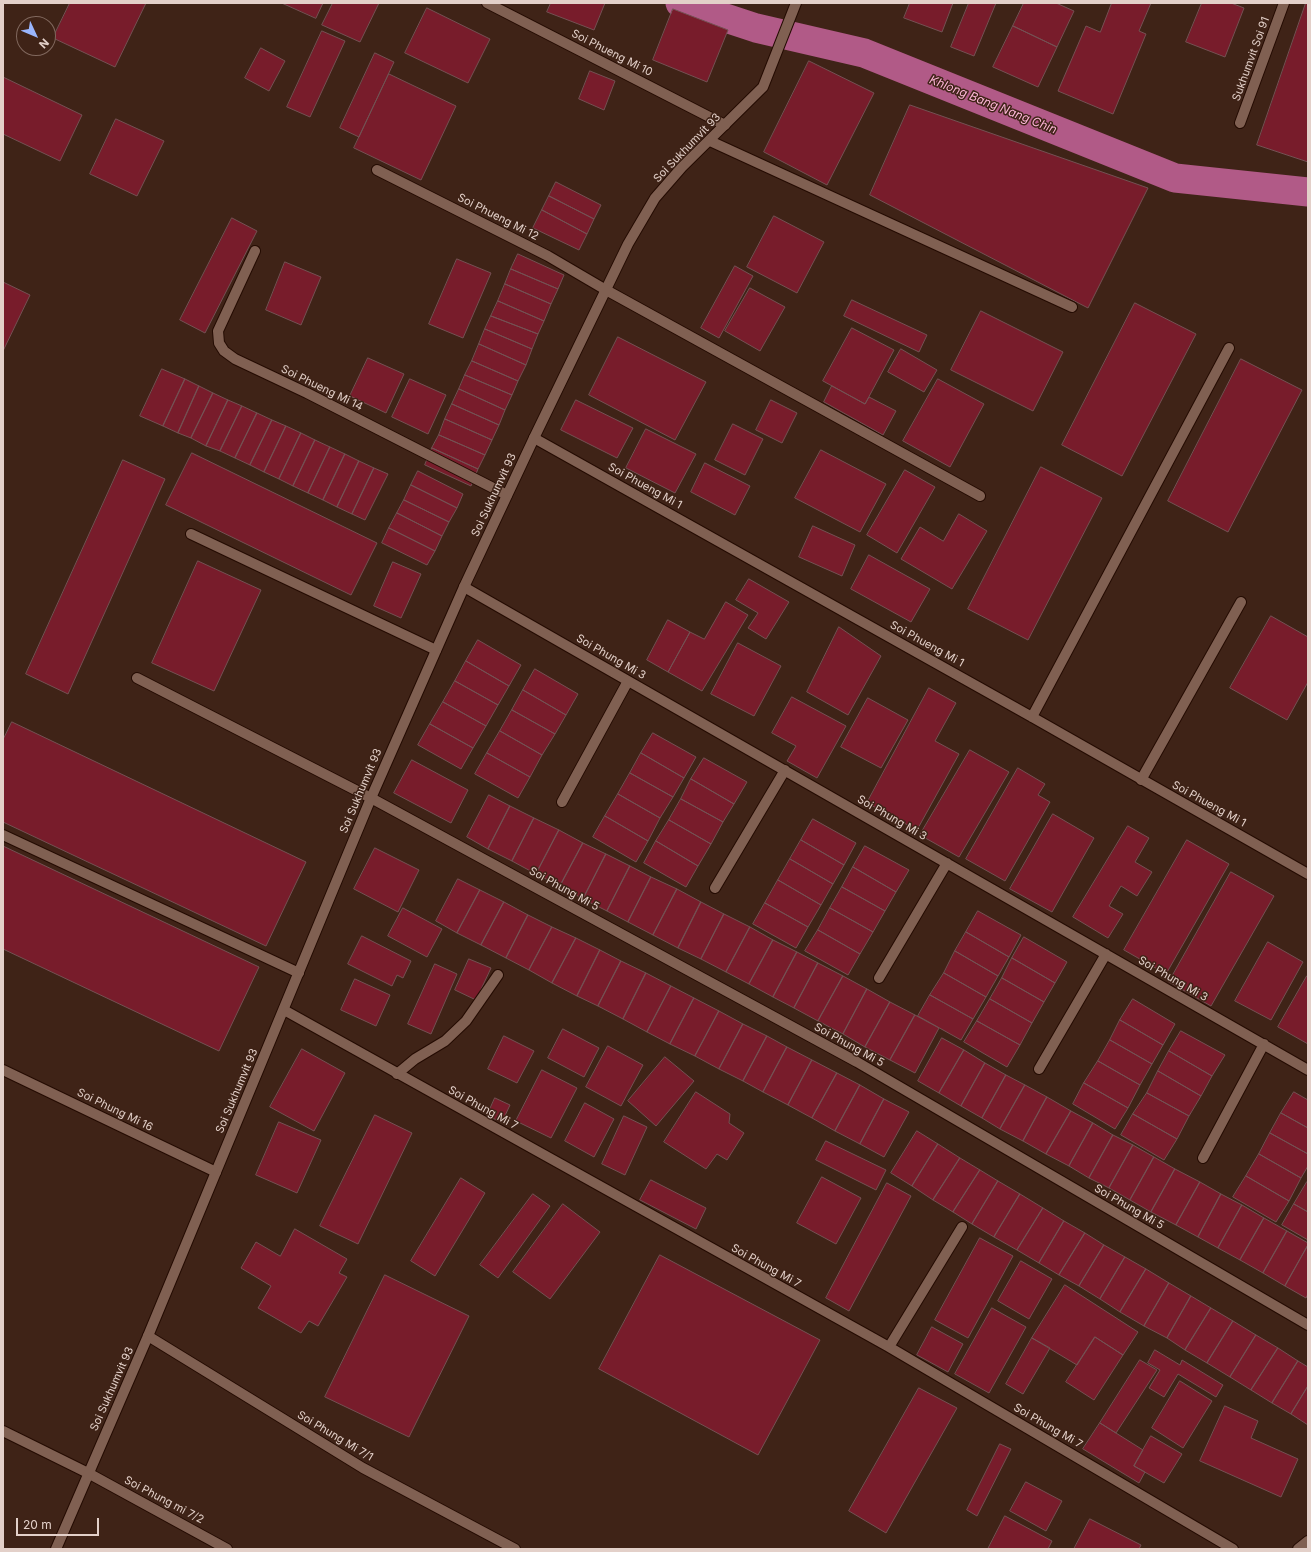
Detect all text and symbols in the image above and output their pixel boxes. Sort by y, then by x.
street label: Sukhumvit Soi 91 [1230,15,1272,103]
north arrow [16,16,56,56]
street label: Soi Phueng Mi 10 [569,27,655,79]
text: N [36,36,52,52]
water label: Khlong Bang Nang Chin [927,73,1059,137]
street label: Soi Sukhumvit 93 [651,111,723,185]
street label: Soi Phueng Mi 12 [455,191,541,243]
street label: Soi Phueng Mi 14 [279,362,365,414]
street label: Soi Sukhumvit 93 [469,451,519,539]
street label: Soi Phueng Mi 1 [606,460,684,512]
street label: Soi Phueng Mi 1 [888,618,966,670]
street label: Soi Phung Mi 3 [574,632,648,682]
street label: Soi Sukhumvit 93 [337,747,385,835]
street label: Soi Phueng Mi 1 [1170,778,1248,830]
street label: Soi Phung Mi 3 [855,793,929,843]
street label: Soi Phung Mi 5 [527,864,601,914]
street label: Soi Phung Mi 3 [1136,954,1210,1004]
street label: Soi Phung Mi 5 [812,1020,886,1070]
street label: Soi Sukhumvit 93 [213,1047,261,1135]
street label: Soi Phung Mi 7 [446,1083,520,1133]
street label: Soi Phung Mi 16 [75,1086,155,1134]
street label: Soi Phung Mi 5 [1092,1182,1166,1232]
street label: Soi Phung Mi 7 [729,1241,803,1291]
street label: Soi Sukhumvit 93 [88,1345,136,1433]
street label: Soi Phung Mi 7 [1011,1401,1085,1451]
street label: Soi Phung Mi 7/1 [295,1408,375,1464]
street label: Soi Phung mi 7/2 [122,1473,206,1527]
scale bar [18,1510,101,1536]
text: 20 m [23,1517,52,1532]

